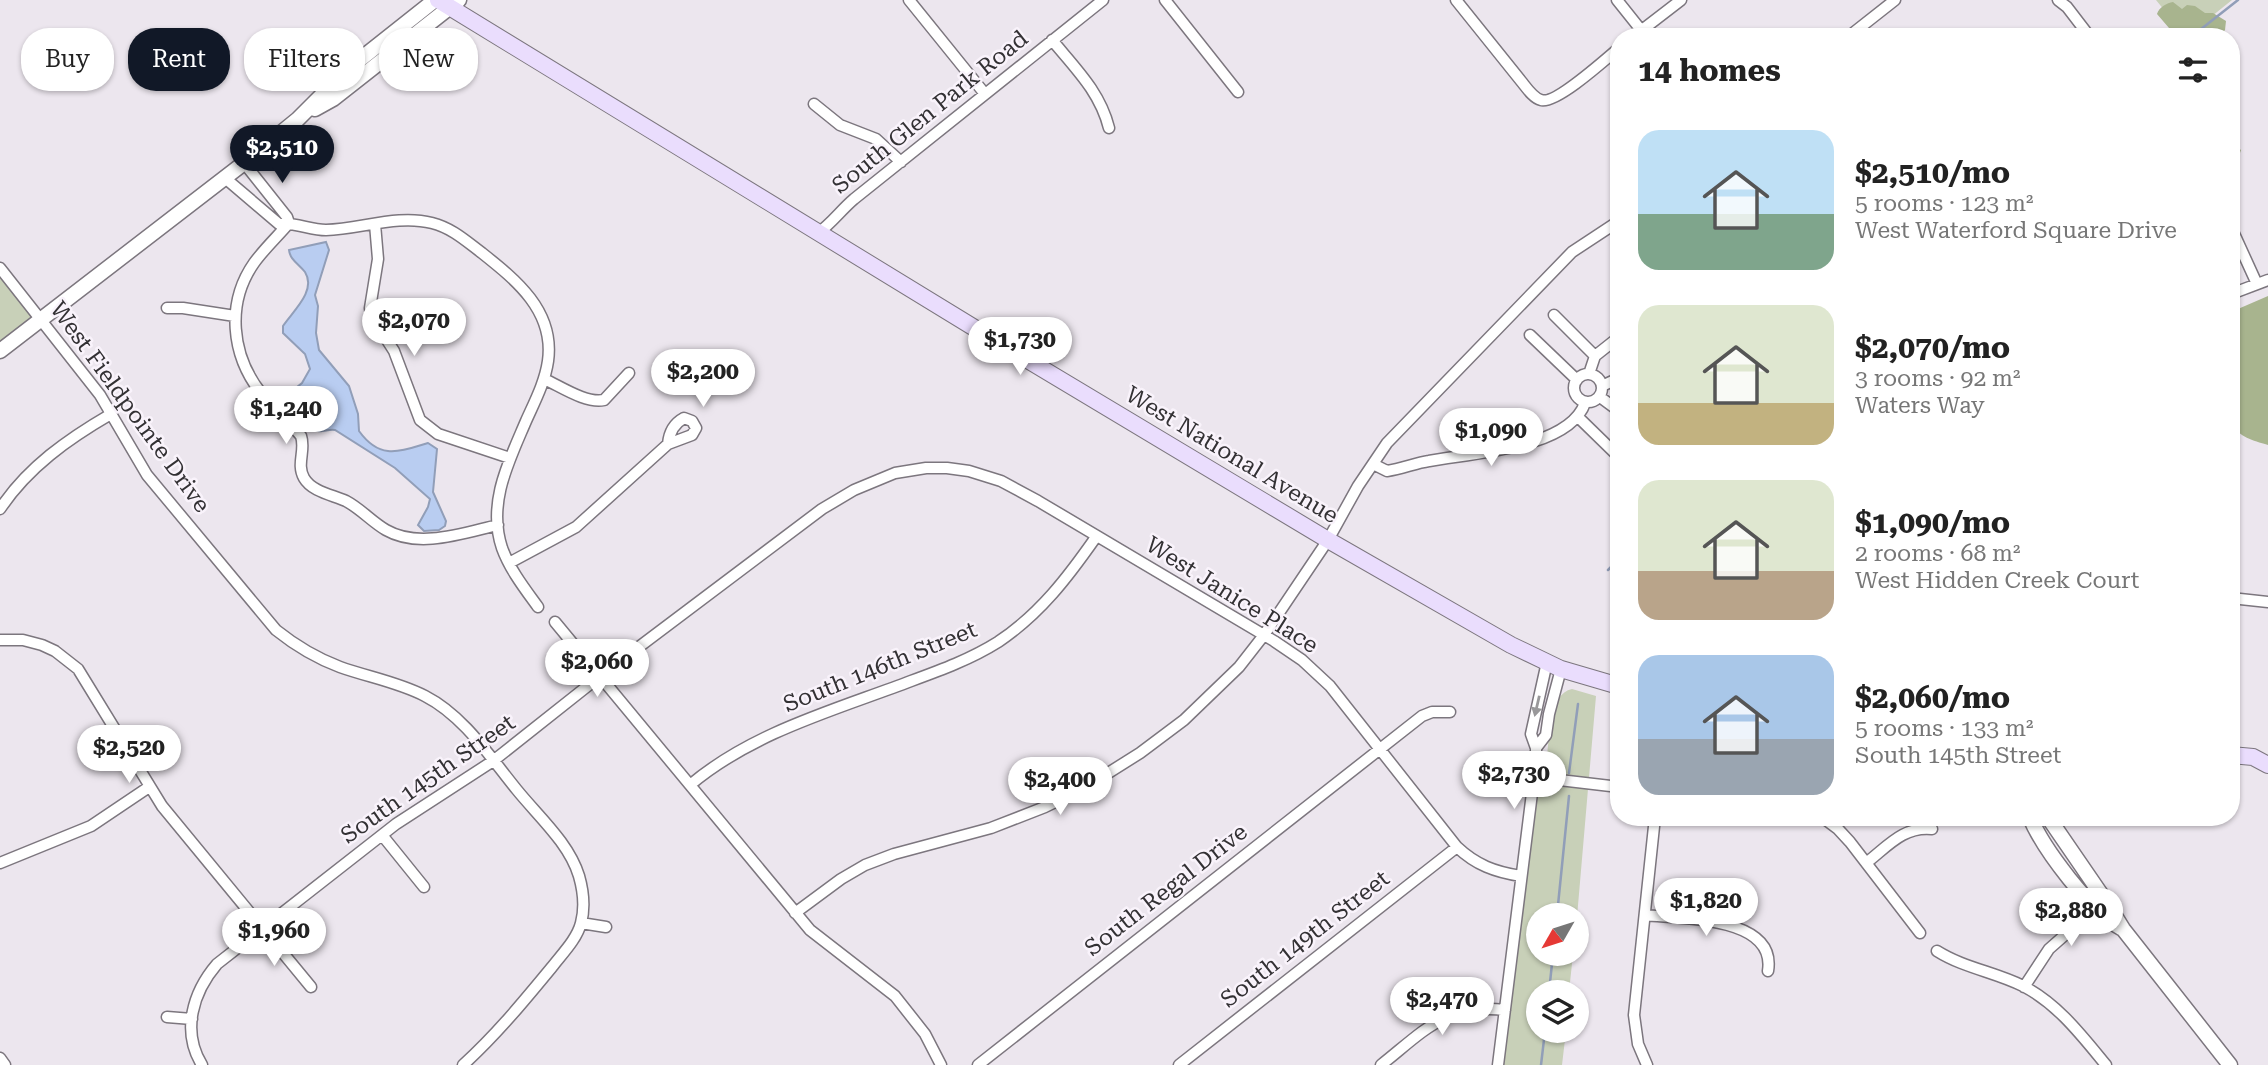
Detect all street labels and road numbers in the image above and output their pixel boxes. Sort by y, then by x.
street label: South Glen Park Road [827,25,1033,199]
street label: West Fieldpointe Drive [44,296,216,518]
street label: West National Avenue [1121,381,1343,529]
street label: West Janice Place [1141,531,1323,659]
street label: South 146th Street [779,616,981,718]
street label: South 145th Street [336,709,521,849]
street label: South Regal Drive [1079,818,1253,962]
street label: South 149th Street [1215,865,1395,1013]

